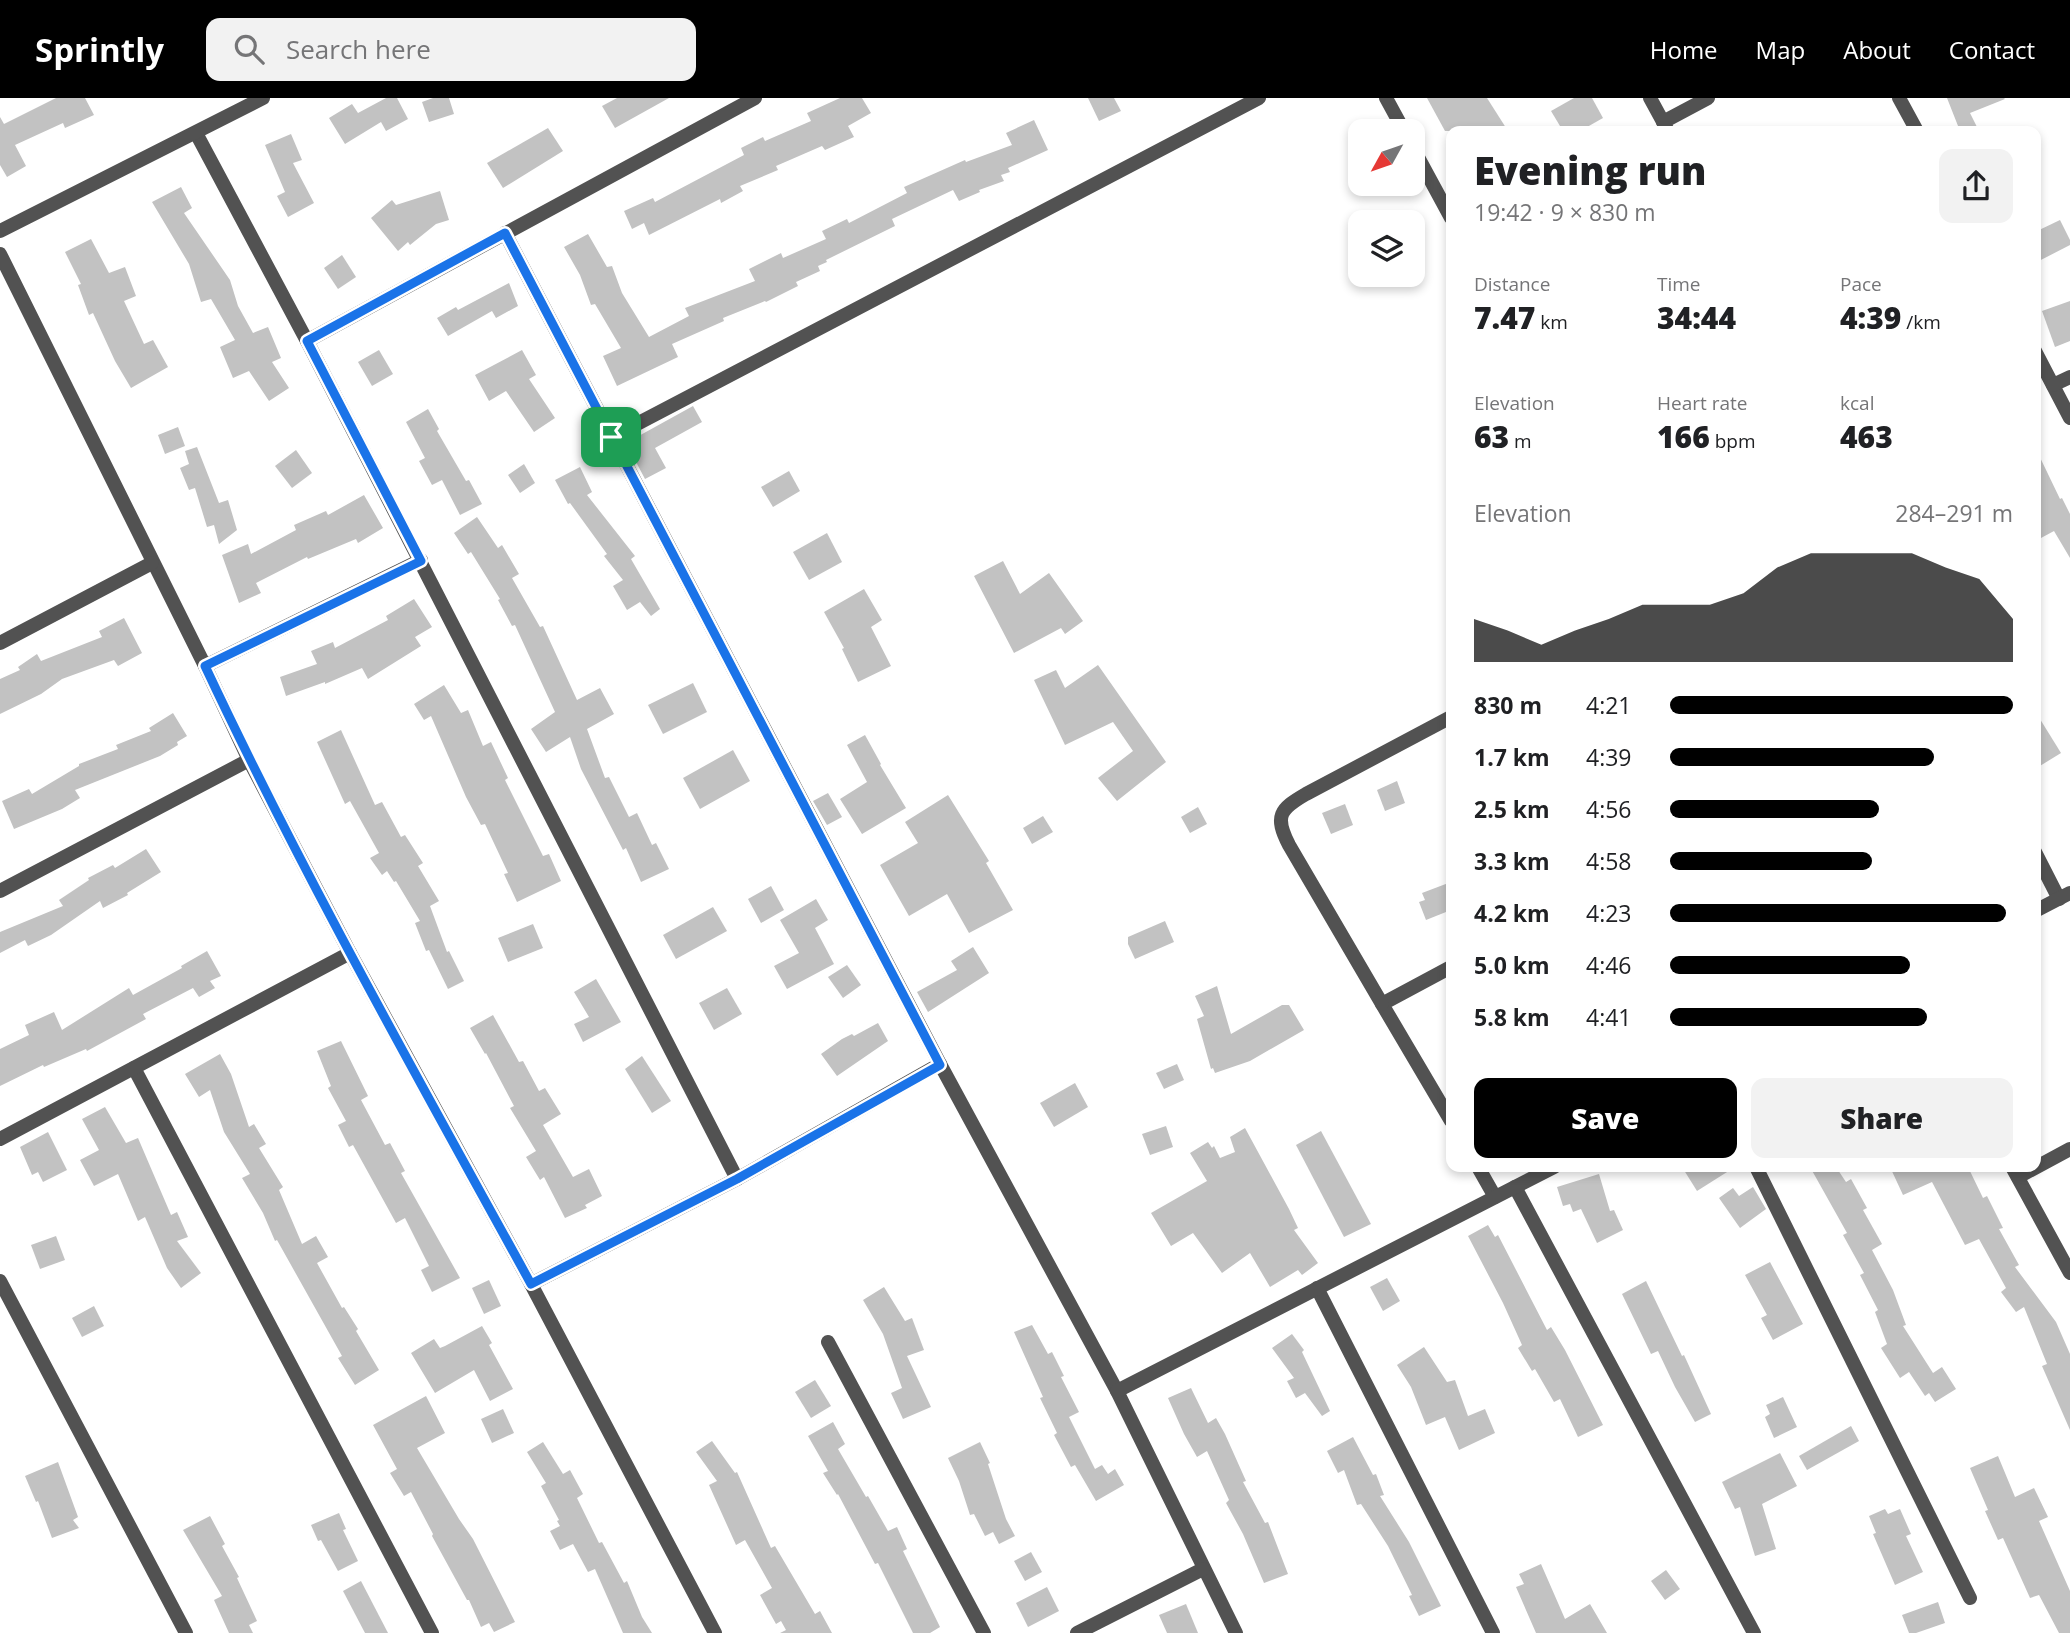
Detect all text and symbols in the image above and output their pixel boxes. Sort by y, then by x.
search box [206,18,696,81]
text: Sprintly [35,27,164,72]
icon: search [230,30,268,68]
text: Search here [286,31,431,67]
text: Home [1650,33,1718,66]
text: Map [1756,33,1805,66]
text: About [1843,33,1911,66]
text: Contact [1949,33,2035,66]
north arrow [1348,119,1424,196]
map controls [1348,119,1425,287]
text: Evening run [1474,144,1706,196]
button: share [1939,149,2013,223]
text: 19:42 · 9 × 830 m [1474,196,1656,228]
button: layers [1348,210,1425,287]
text: Distance [1474,271,1550,297]
text: Time [1657,271,1701,297]
text: Pace [1840,271,1882,297]
text: 7.47 [1474,297,1535,338]
text: 34:44 [1657,297,1736,338]
text: 4:39 [1840,297,1901,338]
text: km [1535,309,1568,335]
text: /km [1901,309,1941,335]
text: Elevation [1474,390,1555,416]
text: Heart rate [1657,390,1747,416]
text: kcal [1840,390,1874,416]
pin [581,407,641,467]
text: 63 [1474,416,1509,457]
text: 166 [1657,416,1710,457]
text: 463 [1840,416,1893,457]
icon: arrive [592,418,630,456]
text: m [1509,428,1532,454]
text: bpm [1710,428,1756,454]
text: Elevation [1474,497,1572,529]
text: 284–291 m [1895,497,2013,529]
text: 830 m [1474,689,1542,721]
text: 4:21 [1586,689,1632,721]
text: 1.7 km [1474,741,1550,773]
text: 4:39 [1586,741,1632,773]
text: 2.5 km [1474,793,1550,825]
text: 4:56 [1586,793,1632,825]
text: 3.3 km [1474,845,1550,877]
text: 4:58 [1586,845,1632,877]
text: 4.2 km [1474,897,1550,929]
text: 4:23 [1586,897,1632,929]
text: 5.0 km [1474,949,1550,981]
text: 4:46 [1586,949,1632,981]
text: 5.8 km [1474,1001,1550,1033]
text: 4:41 [1586,1001,1632,1033]
button: Save [1474,1078,1737,1158]
button: Share [1751,1078,2013,1158]

